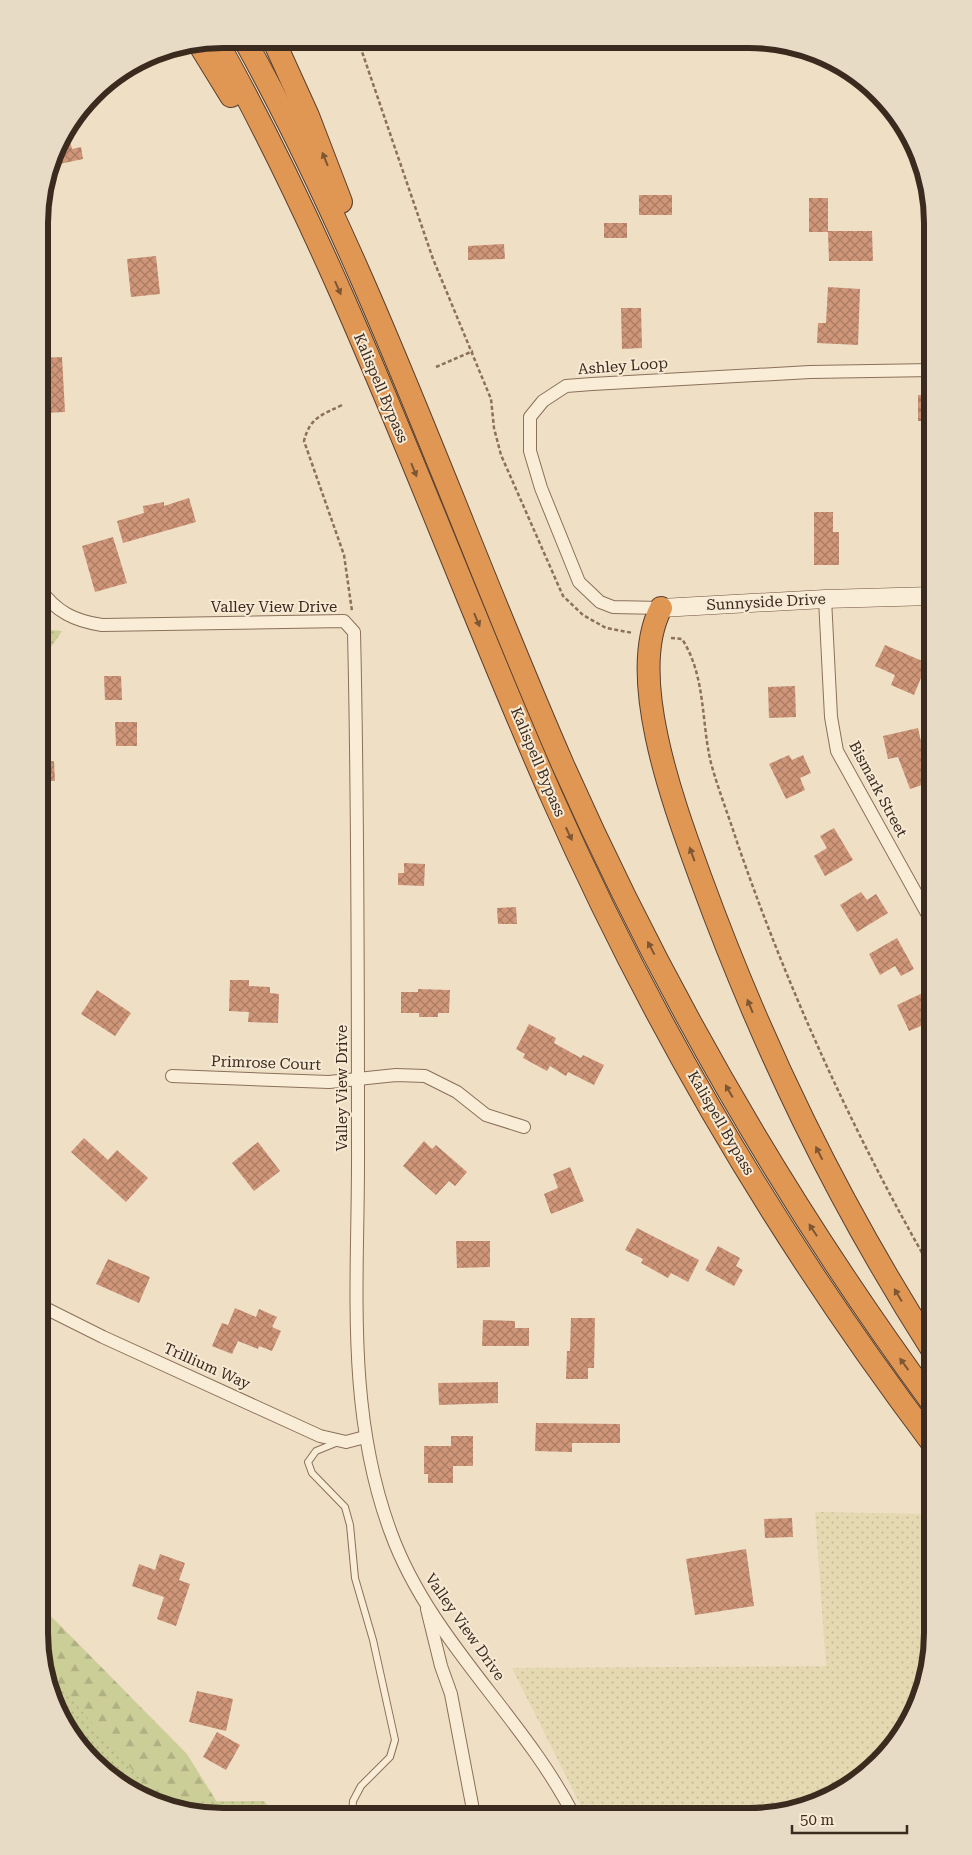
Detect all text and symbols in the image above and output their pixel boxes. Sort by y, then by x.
one-way arrow [321,152,328,167]
one-way arrow [335,281,343,295]
street label: Kalispell Bypass [350,331,412,445]
street label: Ashley Loop [577,354,669,378]
one-way arrow [411,463,419,477]
street label: Sunnyside Drive [706,590,826,614]
street label: Valley View Drive [211,598,337,616]
one-way arrow [473,613,481,628]
street label: Kalispell Bypass [507,705,569,819]
street label: Bismark Street [845,738,911,841]
one-way arrow [565,826,573,841]
one-way arrow [688,846,696,861]
one-way arrow [647,941,655,956]
one-way arrow [746,999,754,1013]
street label: Valley View Drive [333,1025,351,1151]
street label: Primrose Court [211,1052,322,1074]
street label: Kalispell Bypass [684,1068,758,1178]
one-way arrow [725,1084,733,1098]
one-way arrow [815,1146,823,1160]
one-way arrow [809,1223,818,1237]
one-way arrow [893,1288,902,1301]
street label: Trillium Way [161,1339,253,1393]
one-way arrow [899,1358,909,1371]
street label: Valley View Drive [421,1570,509,1684]
scale bar [792,1802,907,1834]
text: 50 m [800,1811,835,1829]

